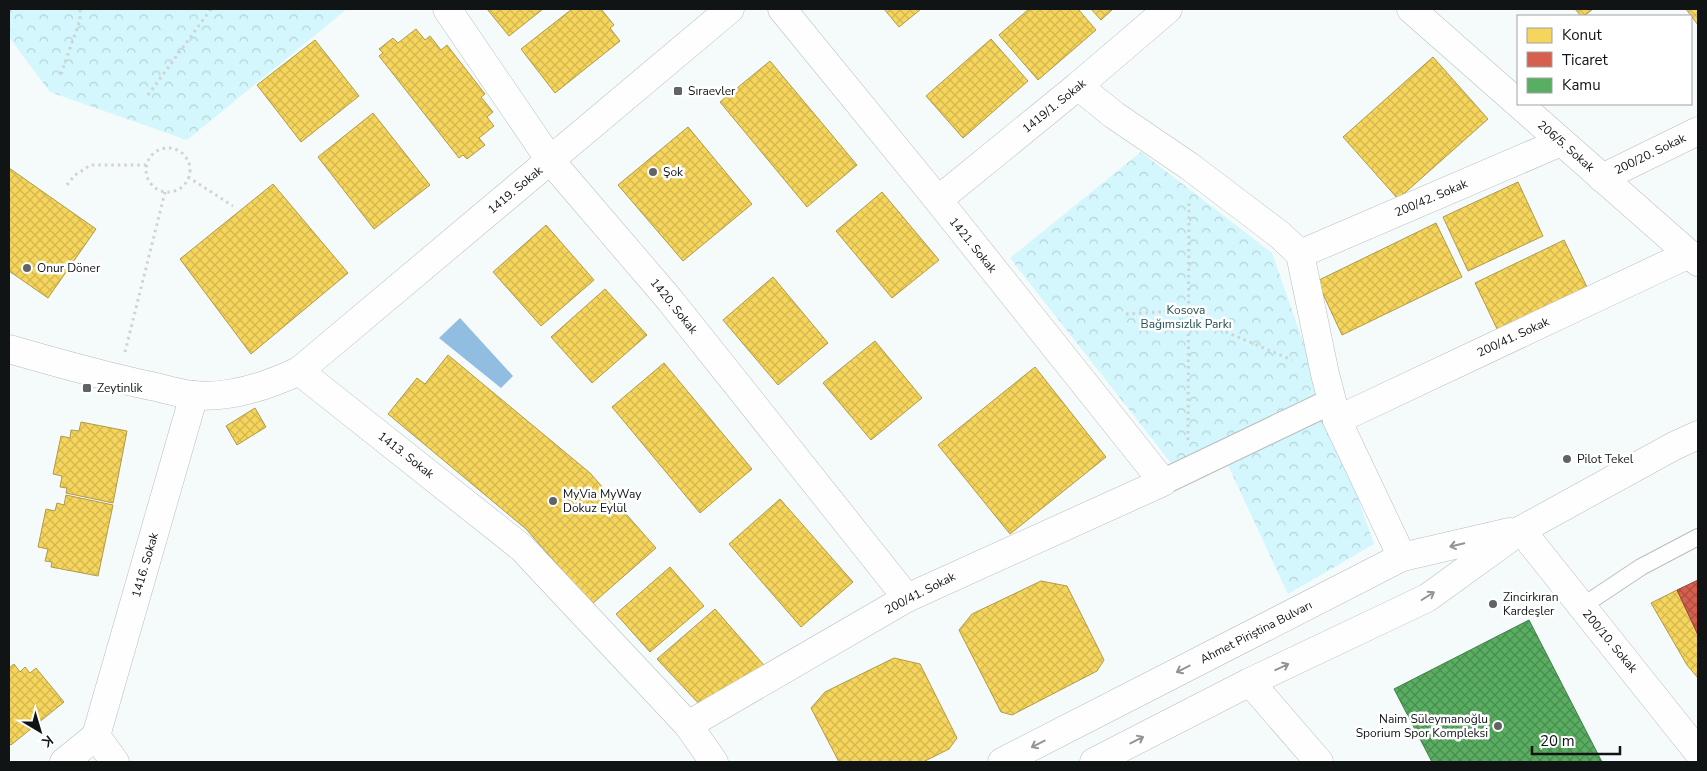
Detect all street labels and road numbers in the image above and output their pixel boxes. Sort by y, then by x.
street label: 1419/1. Sokak [1019,75,1090,137]
street label: 206/5. Sokak [1534,117,1599,176]
street label: 200/20. Sokak [1612,129,1689,178]
street label: 1419. Sokak [484,162,547,218]
street label: 200/42. Sokak [1392,175,1471,221]
street label: 1421. Sokak [946,214,1001,277]
street label: 1420. Sokak [647,275,702,338]
street label: 200/41. Sokak [1474,313,1552,361]
street label: 1413. Sokak [375,428,438,483]
street label: 1416. Sokak [128,530,162,599]
street label: 200/41. Sokak [882,568,959,618]
street label: Ahmet Piriştina Bulvarı [1197,597,1315,667]
street label: 200/10. Sokak [1579,606,1642,677]

